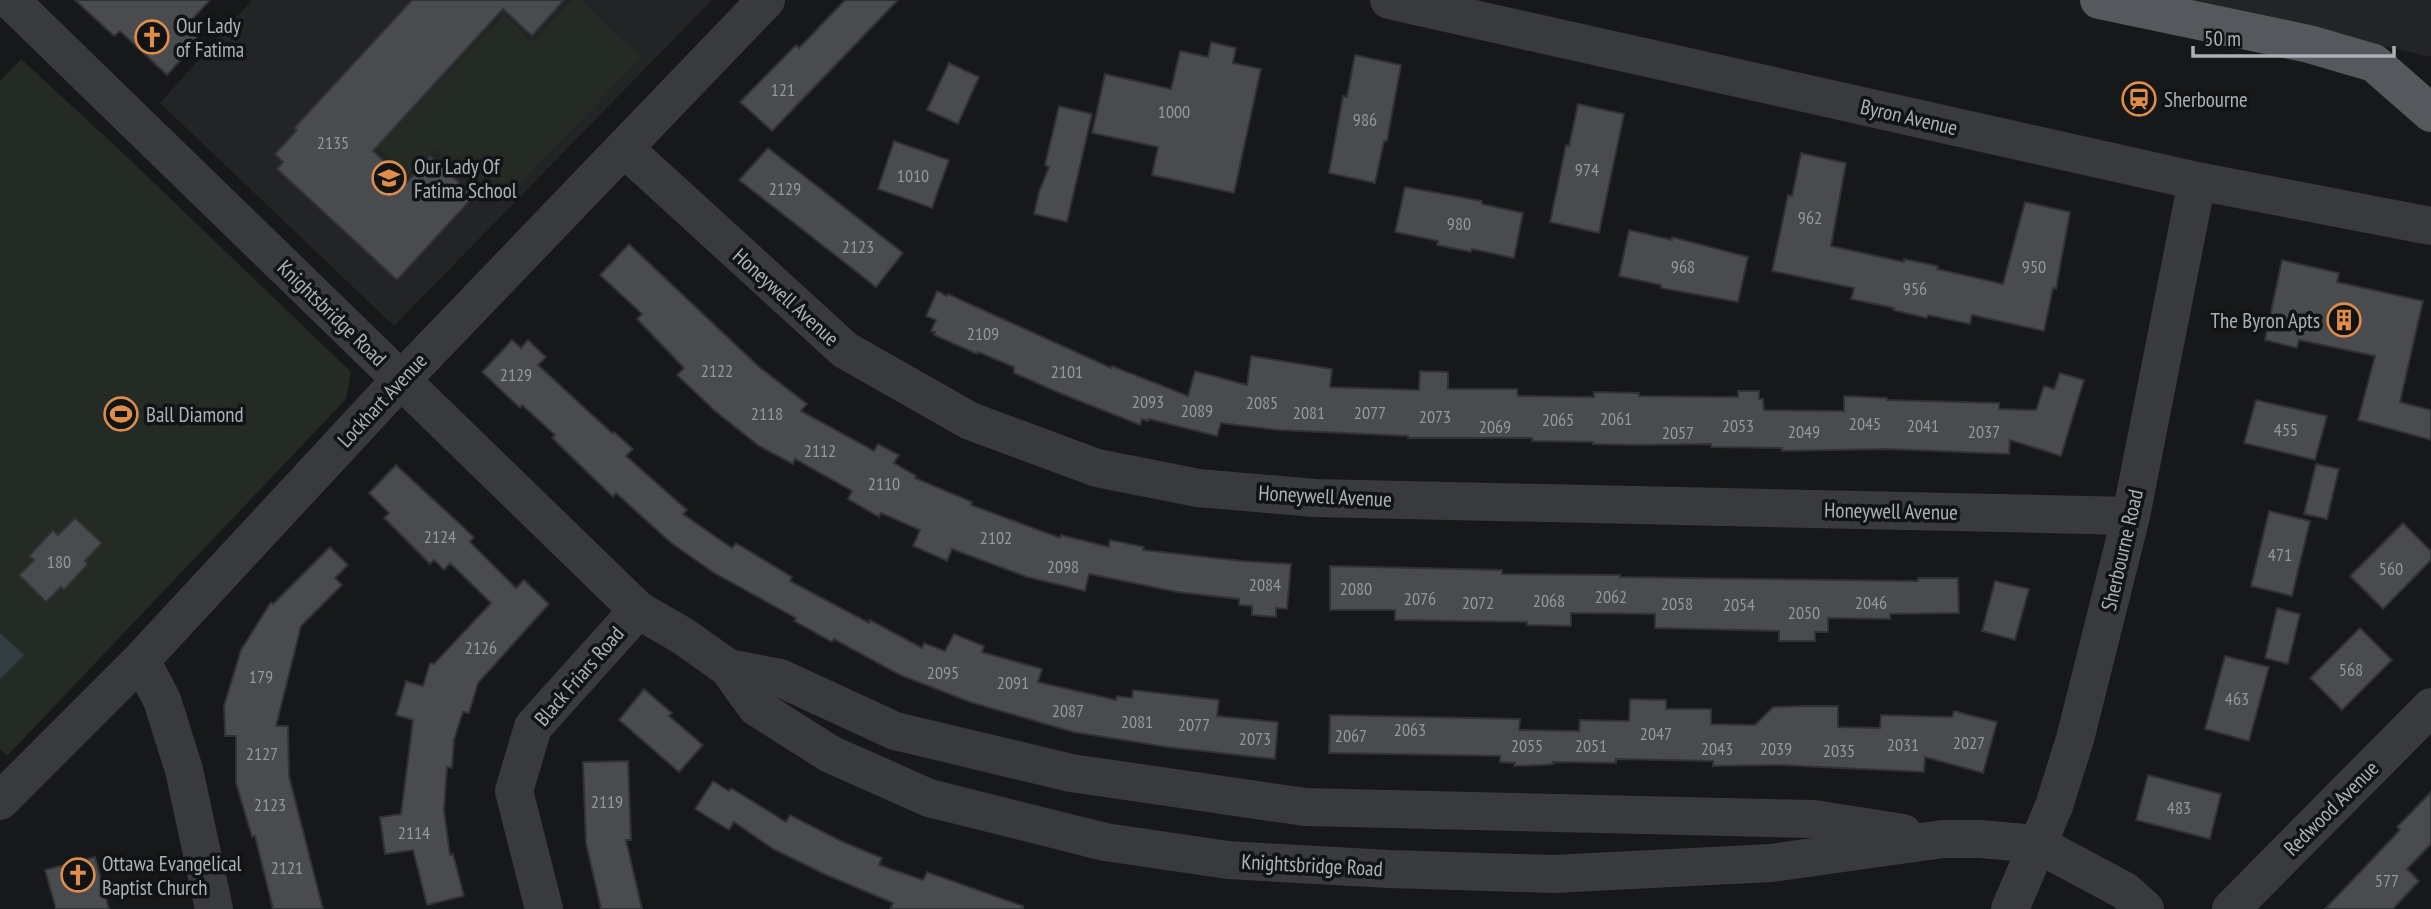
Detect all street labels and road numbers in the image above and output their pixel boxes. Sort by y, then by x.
street label: Byron Avenue [1858,93,1960,141]
street label: Honeywell Avenue [727,242,845,352]
street label: Knightsbridge Road [272,254,392,372]
street label: Lockhart Avenue [331,347,433,453]
street label: Honeywell Avenue [1258,479,1392,513]
street label: Sherbourne Road [2095,487,2149,613]
street label: Honeywell Avenue [1824,496,1958,526]
street label: Black Friars Road [528,621,630,731]
street label: Redwood Avenue [2278,755,2384,861]
street label: Knightsbridge Road [1241,848,1383,882]

